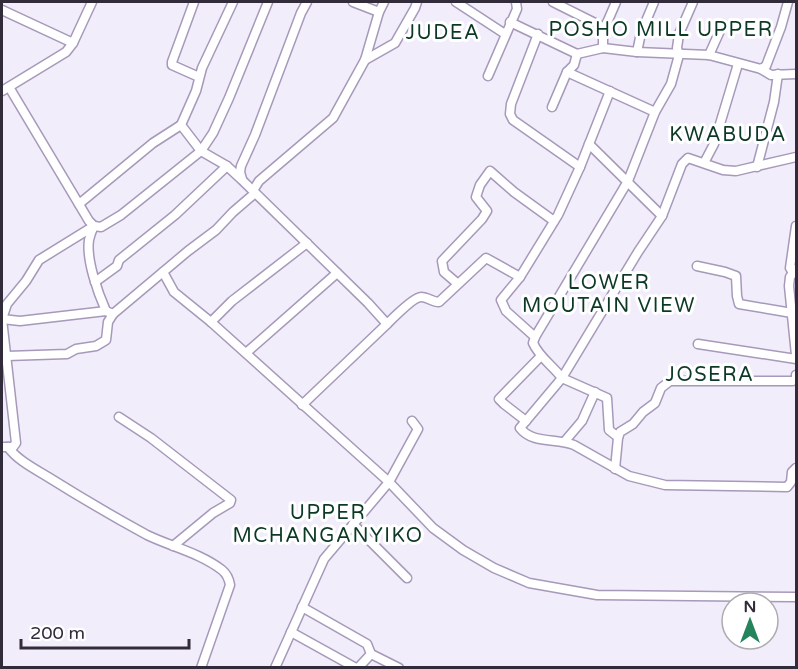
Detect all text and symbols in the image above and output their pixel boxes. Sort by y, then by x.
district label: POSHO MILL UPPER [549,18,773,42]
district label: JUDEA [406,21,480,45]
district label: KWABUDA [669,123,787,147]
district label: LOWER MOUTAIN VIEW [522,271,696,318]
district label: JOSERA [666,363,754,387]
district label: UPPER MCHANGANYIKO [233,501,423,548]
north arrow [720,591,780,651]
text: N [744,597,756,617]
scale bar [21,612,189,650]
text: 200 m [30,622,85,644]

